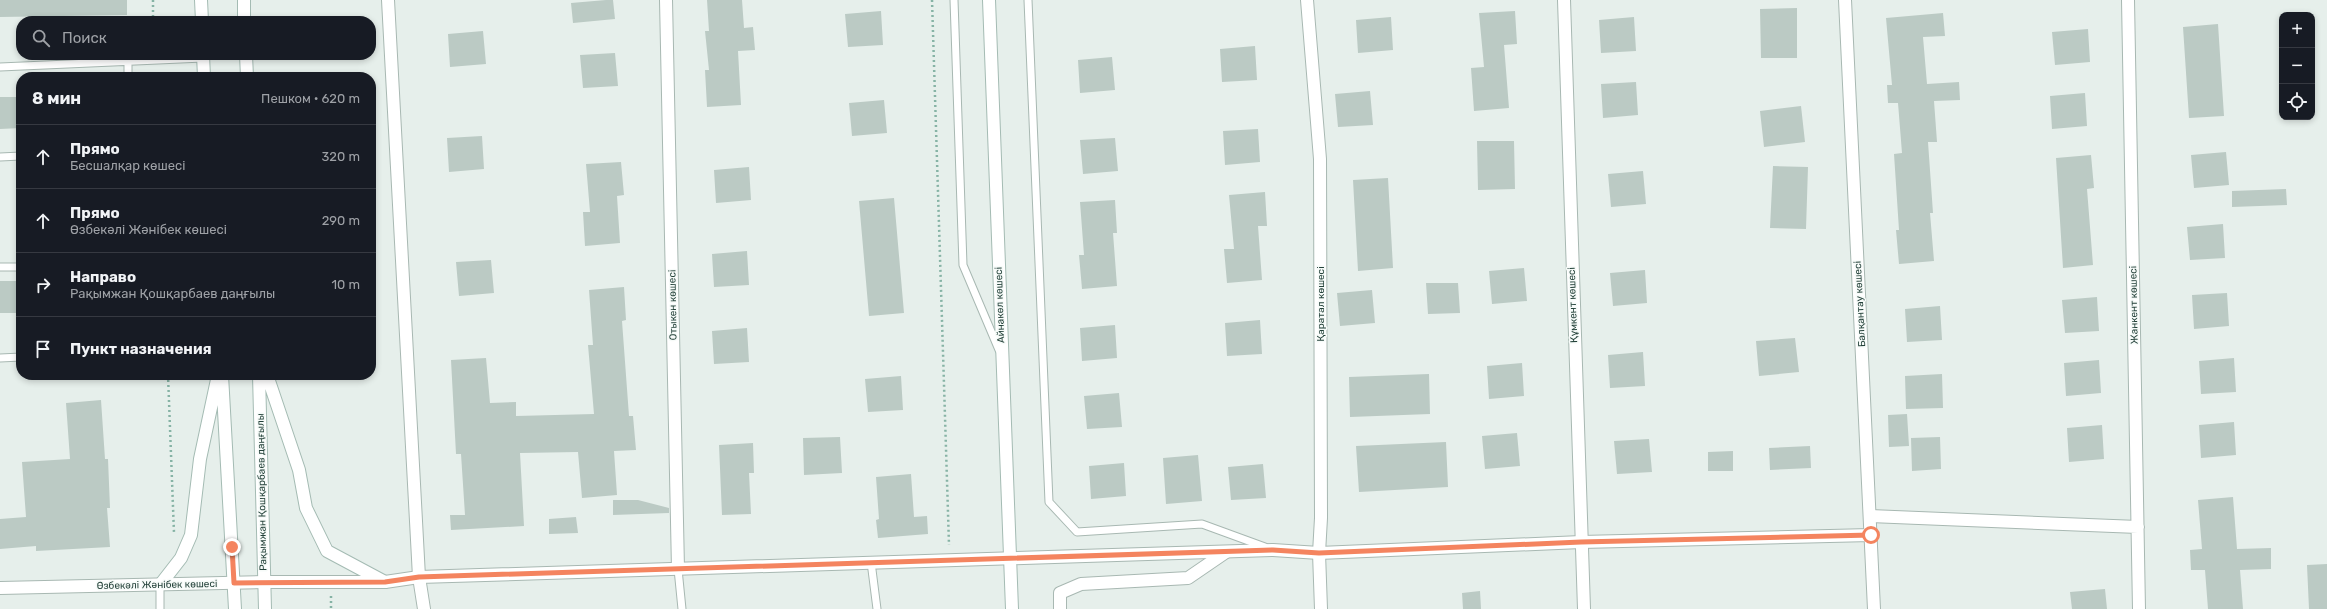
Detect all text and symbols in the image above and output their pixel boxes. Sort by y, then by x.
map controls [2279,12,2315,120]
button: + [2279,12,2315,48]
search box [16,16,376,60]
icon: search [30,27,52,49]
text: Поиск [62,29,107,47]
button: − [2279,48,2315,84]
button: locate [2279,84,2315,120]
text: 8 мин [32,88,81,108]
text: Пешком · 620 m [261,91,360,106]
text: Прямо [70,140,120,158]
icon: ahead [32,146,54,168]
text: 320 m [322,149,360,164]
text: Бесшалқар көшесі [70,158,185,173]
text: Прямо [70,204,120,222]
icon: ahead [32,210,54,232]
text: 290 m [322,213,360,228]
text: Өзбекәлі Жәнібек көшесі [70,222,227,237]
street label: Балқантау көшесі [1852,261,1868,347]
street label: Қаратал көшесі [1315,266,1327,342]
street label: Жанкент көшесі [2127,266,2141,344]
street label: Айнакөл көшесі [993,267,1007,343]
street label: Құмкент көшесі [1566,267,1580,343]
text: Направо [70,268,136,286]
street label: Отыкен көшесі [666,270,680,340]
icon: right [32,274,54,296]
text: 10 m [331,277,360,292]
text: Рақымжан Қошқарбаев даңғылы [70,286,275,301]
icon: arrive [32,338,54,360]
text: Пункт назначения [70,340,212,358]
street label: Рақымжан Қошқарбаев даңғылы [255,413,269,571]
route start [1862,526,1880,544]
route end [223,538,241,556]
street label: Өзбекәлі Жәнібек көшесі [97,578,217,592]

